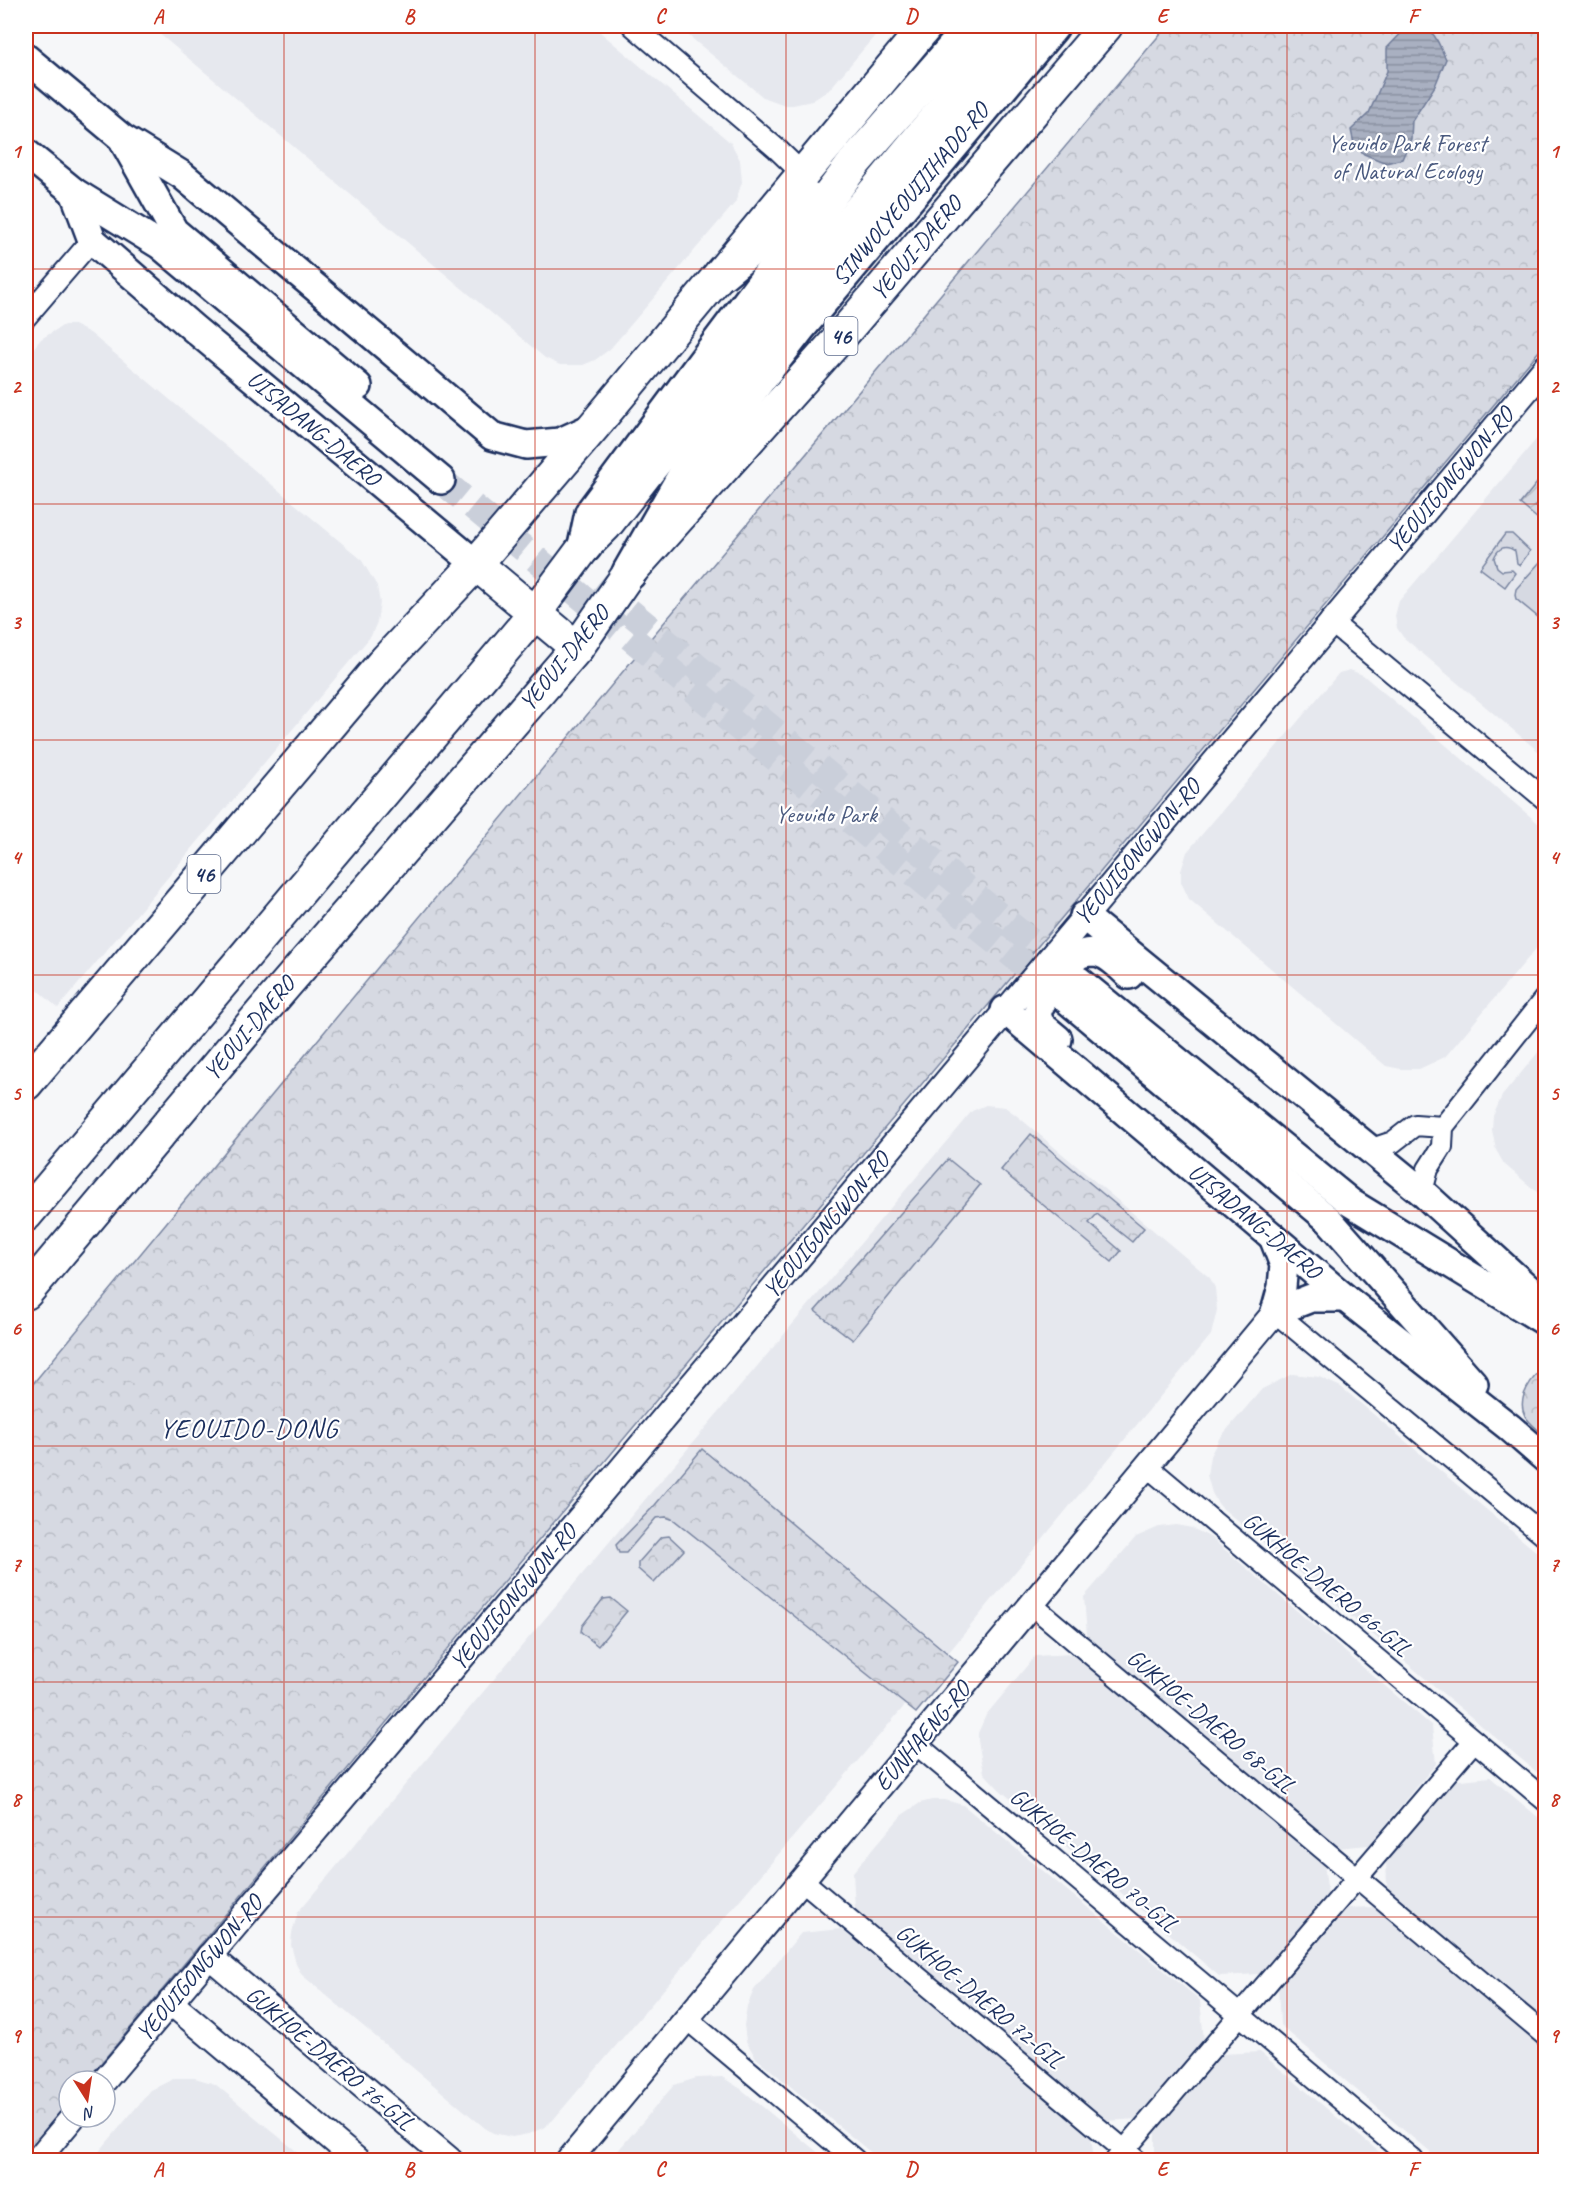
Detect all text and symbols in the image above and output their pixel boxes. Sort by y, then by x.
text: A [153,4,165,29]
text: B [404,4,416,29]
text: C [655,4,667,29]
text: D [905,4,919,29]
text: E [1157,4,1171,29]
text: F [1408,4,1422,29]
street label: SINWOLYEOUIJIHADO-RO [825,94,997,291]
park label: Yeouido Park Forest of Natural Ecology [1328,128,1490,186]
text: 1 [12,139,23,164]
text: 1 [1550,139,1561,164]
street label: YEOUI-DAERO [864,187,970,306]
road number: 46 [824,317,858,355]
street label: UISADANG-DAERO [241,364,389,494]
text: 2 [12,374,23,399]
text: 2 [1550,374,1561,399]
street label: YEOUIGONGWON-RO [1380,399,1522,559]
street label: YEOUI-DAERO [512,597,618,717]
text: 3 [12,610,23,635]
text: 3 [1550,610,1561,635]
street label: YEOUIGONGWON-RO [1067,771,1209,931]
park label: Yeouido Park [775,799,879,829]
text: 4 [12,845,24,870]
text: 4 [1550,845,1562,870]
road number: 46 [188,855,220,893]
street label: YEOUI-DAERO [197,967,303,1086]
text: 5 [12,1081,23,1106]
text: 5 [1550,1081,1561,1106]
street label: YEOUIGONGWON-RO [756,1144,898,1304]
street label: UISADANG-DAERO [1182,1157,1330,1287]
text: 6 [11,1316,22,1341]
text: 6 [1549,1316,1560,1341]
district label: YEOUIDO-DONG [160,1411,340,1445]
street label: GUKHOE-DAERO 66-GIL [1237,1505,1417,1663]
street label: YEOUIGONGWON-RO [443,1516,585,1676]
text: 7 [12,1552,23,1577]
text: 7 [1550,1552,1561,1577]
street label: GUKHOE-DAERO 68-GIL [1121,1642,1301,1800]
street label: EUNHAENG-RO [867,1673,979,1797]
street label: GUKHOE-DAERO 70-GIL [1004,1781,1184,1939]
text: 8 [12,1787,24,1812]
text: 8 [1550,1787,1562,1812]
street label: YEOUIGONGWON-RO [129,1887,271,2047]
street label: GUKHOE-DAERO 72-GIL [890,1917,1070,2075]
street label: GUKHOE-DAERO 76-GIL [240,1979,420,2137]
text: 9 [12,2023,23,2048]
text: 9 [1550,2023,1561,2048]
north arrow [57,2069,117,2129]
text: N [80,2102,97,2124]
text: A [153,2157,165,2182]
text: B [404,2157,416,2182]
text: C [655,2157,667,2182]
text: D [905,2157,919,2182]
text: E [1157,2157,1171,2182]
text: F [1408,2157,1422,2182]

